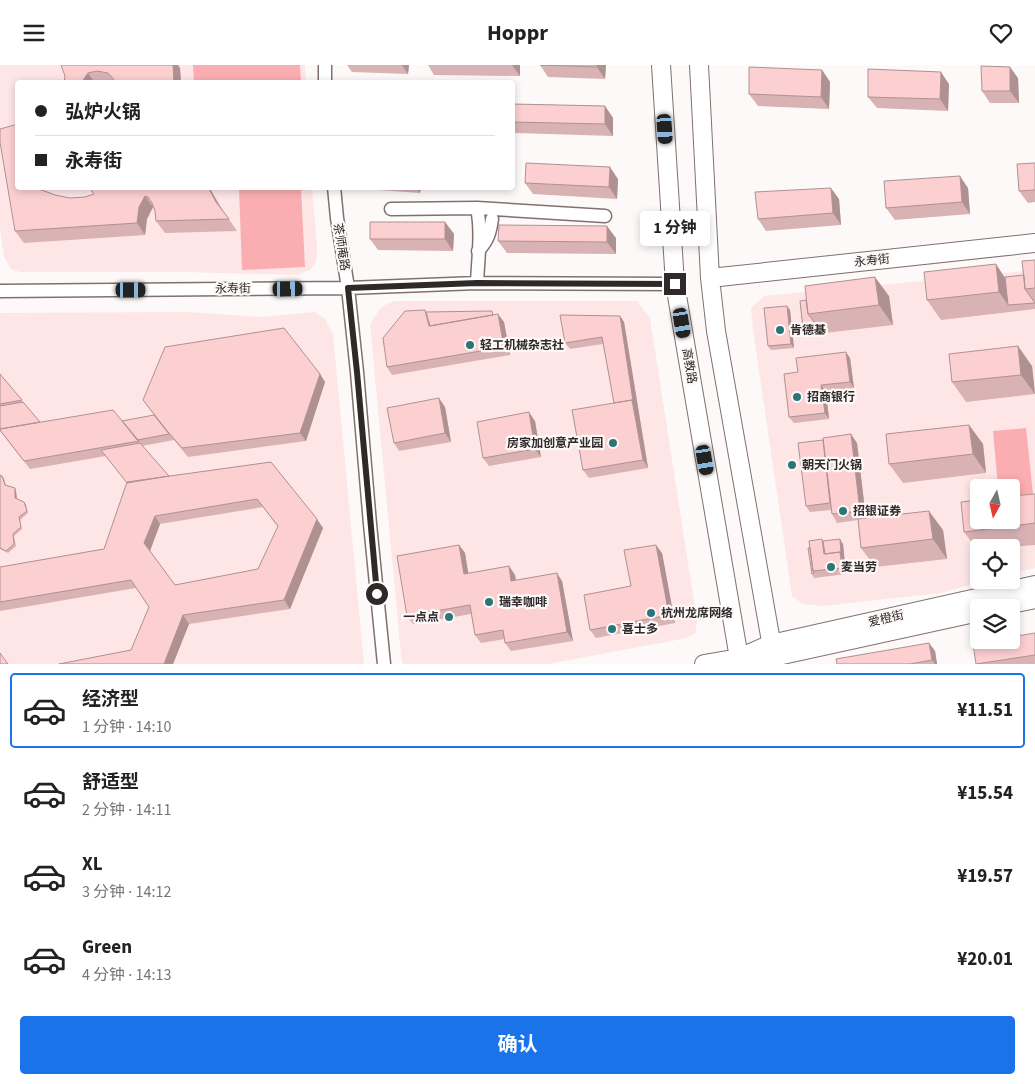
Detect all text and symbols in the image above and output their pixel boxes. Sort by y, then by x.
text: Hoppr [487,17,548,49]
icon: menu [20,19,48,47]
icon: heart [987,19,1015,47]
text: 弘炉火锅 [65,99,141,126]
car [656,114,673,144]
text: 永寿街 [65,148,122,175]
callout: 1 分钟 [640,211,710,247]
text: 1 分钟 [653,217,697,239]
street label: 茶师庵路 [329,222,353,272]
street label: 永寿街 [853,251,891,271]
route end [664,273,686,295]
street label: 永寿街 [215,280,251,298]
car [272,281,303,297]
car [116,283,146,298]
car [672,307,691,339]
place label: 肯德基 [790,322,826,339]
marker: 肯德基 [774,324,786,336]
place label: 轻工机械杂志社 [480,337,564,354]
marker: 轻工机械杂志社 [464,339,476,351]
street label: 高教路 [678,347,700,385]
place label: 招商银行 [807,389,855,406]
marker: 招商银行 [791,391,803,403]
place label: 房家加创意产业园 [507,435,603,452]
marker: 房家加创意产业园 [607,437,619,449]
car [695,444,714,476]
place label: 朝天门火锅 [802,457,862,474]
marker: 朝天门火锅 [786,459,798,471]
north arrow [970,479,1020,529]
map controls [970,479,1020,649]
place label: 招银证券 [853,503,902,520]
marker: 招银证券 [837,505,849,517]
button: locate [970,539,1020,589]
place label: 麦当劳 [841,559,877,576]
marker: 麦当劳 [825,561,837,573]
route start [366,583,388,605]
place label: 瑞幸咖啡 [499,594,547,611]
marker: 瑞幸咖啡 [483,596,495,608]
button: layers [970,599,1020,649]
place label: 杭州龙席网络 [661,605,733,622]
marker: 杭州龙席网络 [645,607,657,619]
street label: 爱橙街 [867,607,905,631]
place label: 一点点 [403,609,439,626]
marker: 一点点 [443,611,455,623]
place label: 喜士多 [622,621,658,638]
marker: 喜士多 [606,623,618,635]
text: 经济型 [82,686,139,713]
icon: car [22,688,67,733]
text: ¥11.51 [957,697,1013,724]
text: 1 分钟 · 14:10 [82,716,171,738]
text: 舒适型 [82,769,139,796]
icon: car [22,771,67,816]
text: ¥15.54 [957,780,1013,807]
text: 2 分钟 · 14:11 [82,799,171,821]
text: XL [82,851,103,878]
icon: car [22,854,67,899]
text: ¥19.57 [957,863,1013,890]
text: 3 分钟 · 14:12 [82,881,171,903]
text: Green [82,934,132,961]
icon: car [22,937,67,982]
text: ¥20.01 [957,946,1013,973]
text: 4 分钟 · 14:13 [82,964,171,986]
button: 确认 [20,1016,1015,1074]

